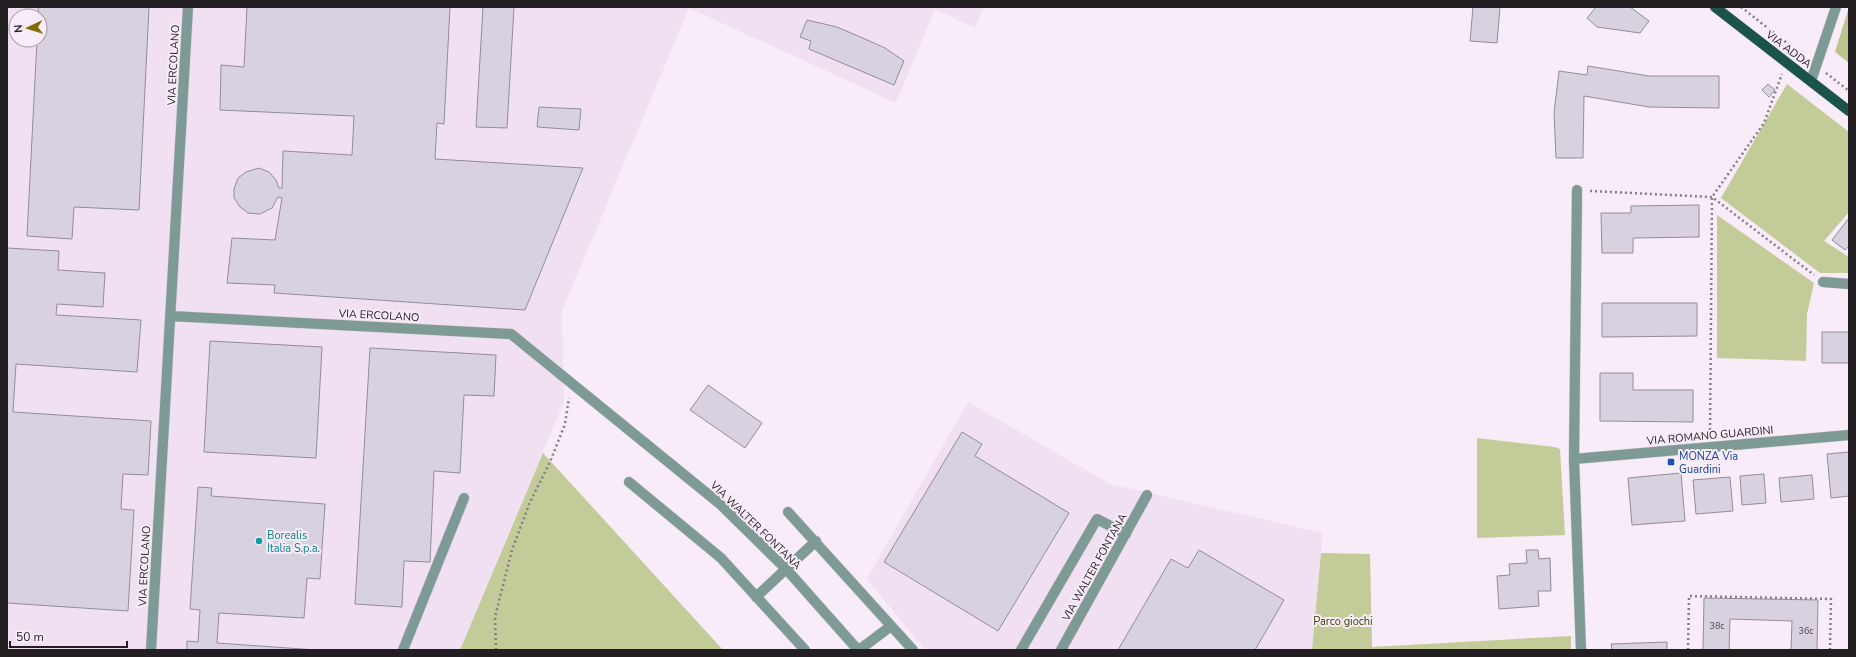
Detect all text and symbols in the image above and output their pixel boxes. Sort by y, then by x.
north arrow [8,8,48,48]
text: N [11,24,26,33]
street label: VIA ERCOLANO [164,24,183,107]
street label: VIA ADDA [1762,27,1815,71]
street label: VIA ERCOLANO [337,306,420,325]
street label: VIA ROMANO GUARDINI [1645,422,1774,449]
place label: MONZA Via Guardini [1679,449,1738,477]
marker: MONZA Via Guardini [1666,457,1676,467]
street label: VIA WALTER FONTANA [706,477,804,573]
street label: VIA WALTER FONTANA [1058,511,1130,625]
street label: VIA ERCOLANO [135,525,154,608]
place label: Borealis Italia S.p.a. [267,528,320,556]
marker: Borealis Italia S.p.a. [254,536,264,546]
park label: Parco giochi [1313,614,1373,629]
house number: 38c [1710,620,1724,632]
scale bar [10,623,127,649]
house number: 36c [1799,625,1813,637]
text: 50 m [16,629,44,645]

